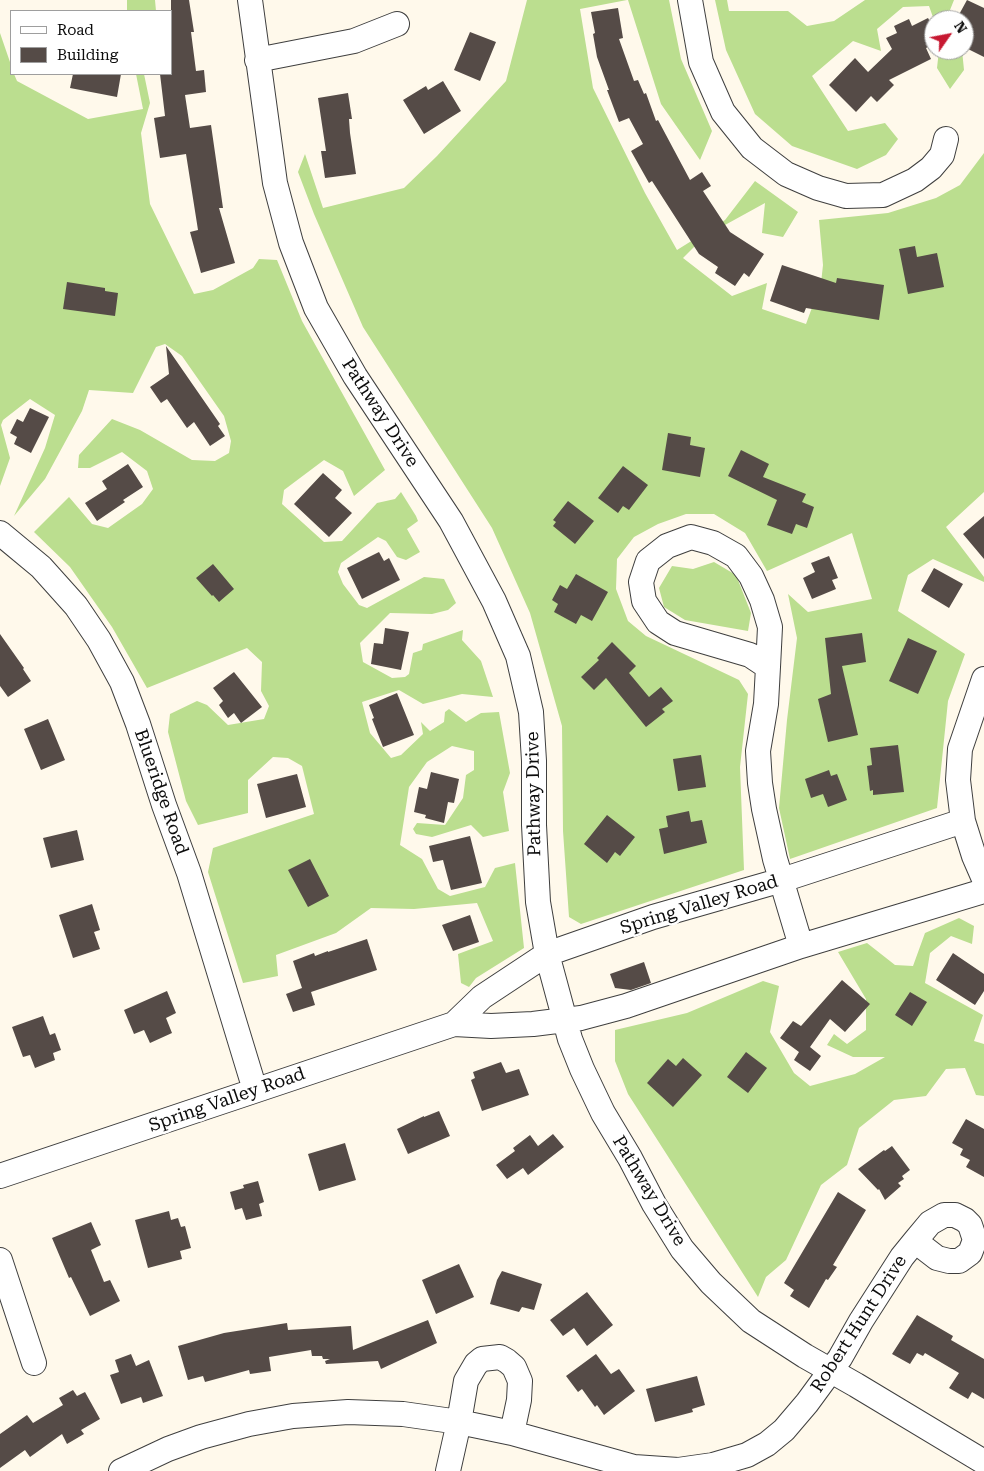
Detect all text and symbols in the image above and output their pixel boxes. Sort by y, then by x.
legend [10,10,172,75]
north arrow [924,10,974,60]
text: N [951,18,970,36]
text: Road [57,21,94,39]
text: Building [57,46,118,64]
street label: Pathway Drive [337,355,423,471]
street label: Blueridge Road [129,726,193,858]
street label: Pathway Drive [522,731,546,857]
street label: Spring Valley Road [617,871,781,939]
street label: Spring Valley Road [146,1063,308,1137]
street label: Pathway Drive [608,1132,690,1250]
street label: Robert Hunt Drive [806,1251,912,1397]

